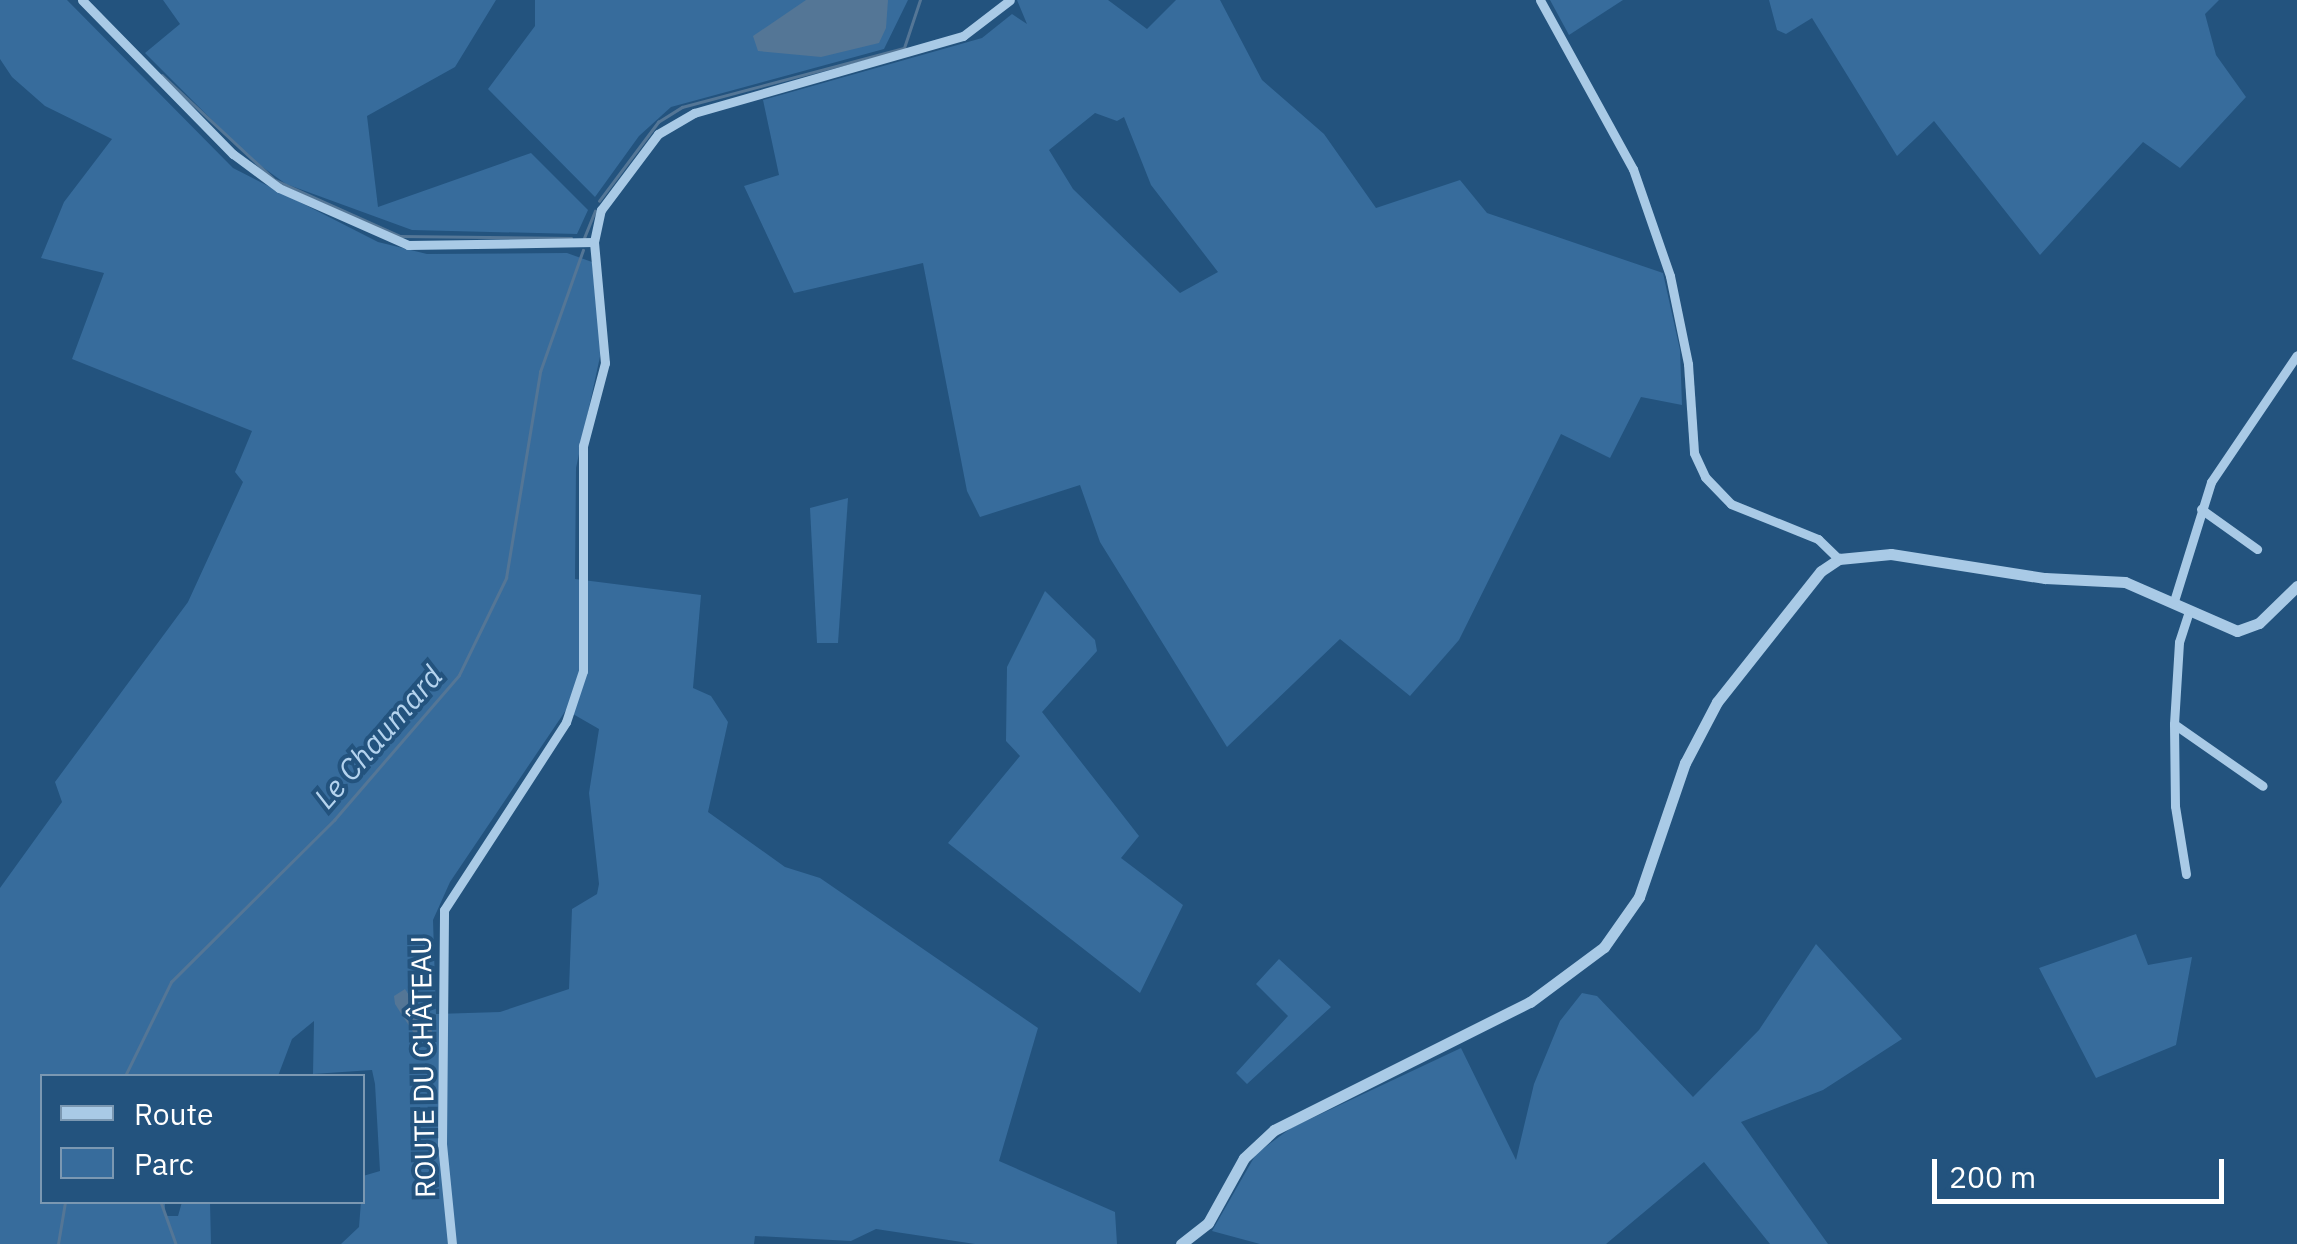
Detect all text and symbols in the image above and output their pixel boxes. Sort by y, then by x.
water label: Le Chaumard [306,658,450,816]
street label: ROUTE DU CHÂTEAU [404,936,442,1198]
legend [40,1074,365,1204]
text: Route [134,1094,213,1133]
scale bar [1937,1139,2230,1201]
text: Parc [134,1144,194,1183]
text: 200 m [1949,1157,2036,1196]

